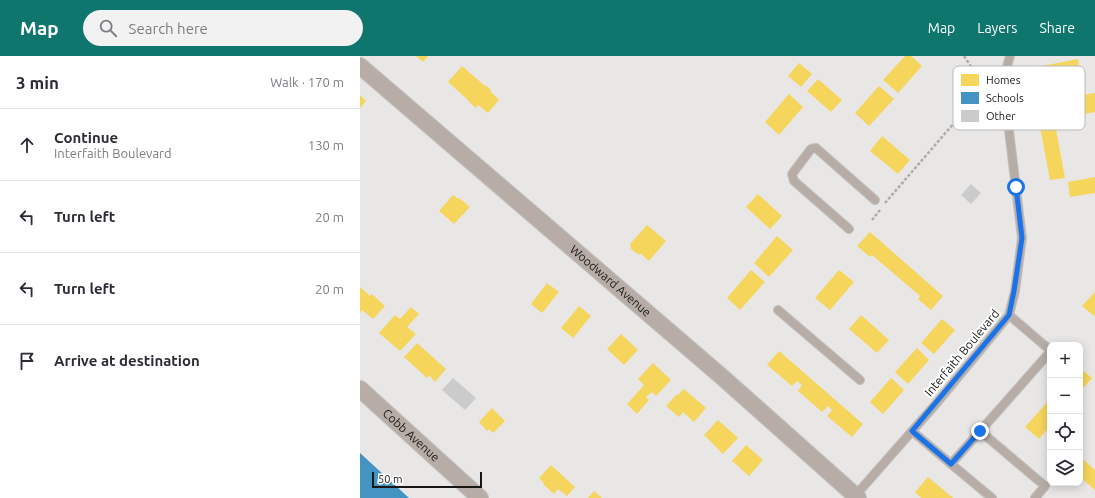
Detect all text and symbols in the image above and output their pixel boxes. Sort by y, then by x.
search box [83,10,363,46]
text: Map [20,17,59,39]
icon: search [97,17,119,39]
text: Search here [129,20,208,37]
text: Map [928,20,955,36]
text: Layers [977,20,1017,36]
text: Share [1039,20,1075,36]
legend [953,66,1085,130]
text: 3 min [16,73,59,92]
text: Homes [986,74,1021,86]
text: Walk · 170 m [270,75,344,89]
text: Schools [986,92,1024,104]
text: Other [986,110,1016,122]
text: Continue [54,129,118,146]
icon: ahead [16,134,38,156]
text: 130 m [308,138,344,152]
text: Interfaith Boulevard [54,146,172,160]
route start [1007,178,1025,196]
icon: left [16,206,38,228]
text: Turn left [54,208,115,225]
text: 20 m [315,210,344,224]
street label: Woodward Avenue [568,242,654,319]
icon: left [16,278,38,300]
text: Turn left [54,280,115,297]
text: 20 m [315,282,344,296]
street label: Interfaith Boulevard [922,307,1001,398]
map controls [1047,342,1083,486]
button: + [1047,342,1083,378]
icon: arrive [16,350,38,372]
text: Arrive at destination [54,352,200,369]
button: − [1047,378,1083,414]
street label: Cobb Avenue [381,406,442,464]
button: locate [1047,414,1083,450]
route end [971,422,989,440]
button: layers [1047,450,1083,486]
scale bar [372,470,482,489]
text: 50 m [378,473,402,485]

